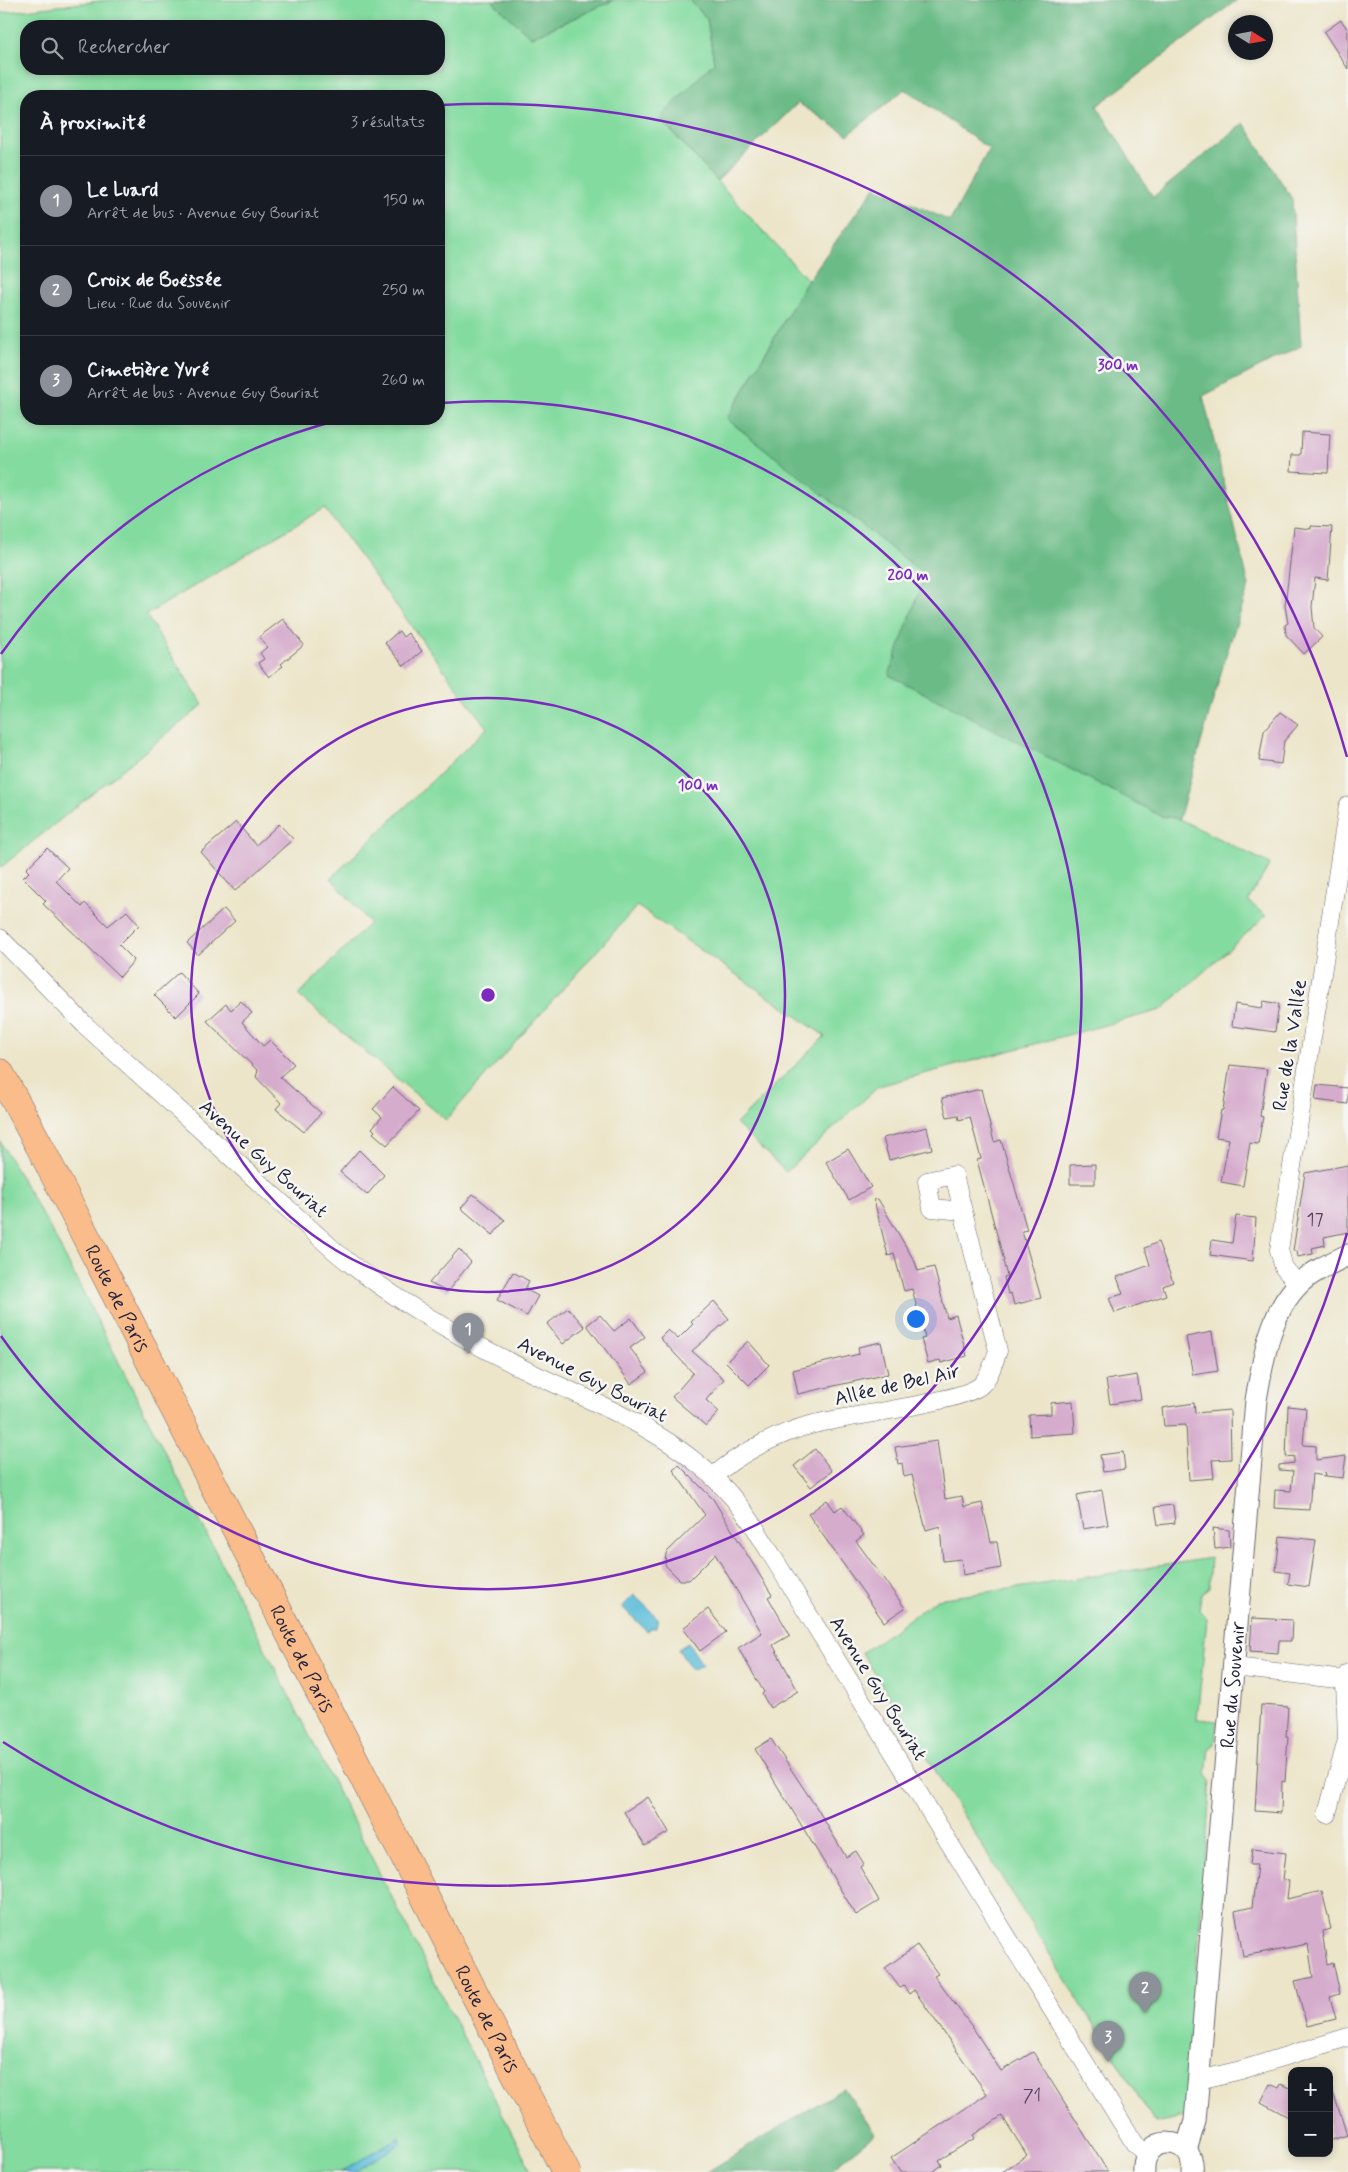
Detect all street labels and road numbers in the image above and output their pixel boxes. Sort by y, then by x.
street label: Rue de la Vallée [1267,977,1314,1113]
street label: Avenue Guy Bouriat [193,1094,333,1224]
street label: Route de Paris [77,1241,155,1357]
street label: Avenue Guy Bouriat [513,1331,672,1430]
street label: Allée de Bel Air [832,1358,963,1413]
street label: Route de Paris [262,1601,340,1718]
street label: Avenue Guy Bouriat [822,1612,933,1766]
street label: Rue du Souvenir [1215,1620,1252,1750]
street label: Route de Paris [447,1961,525,2078]

